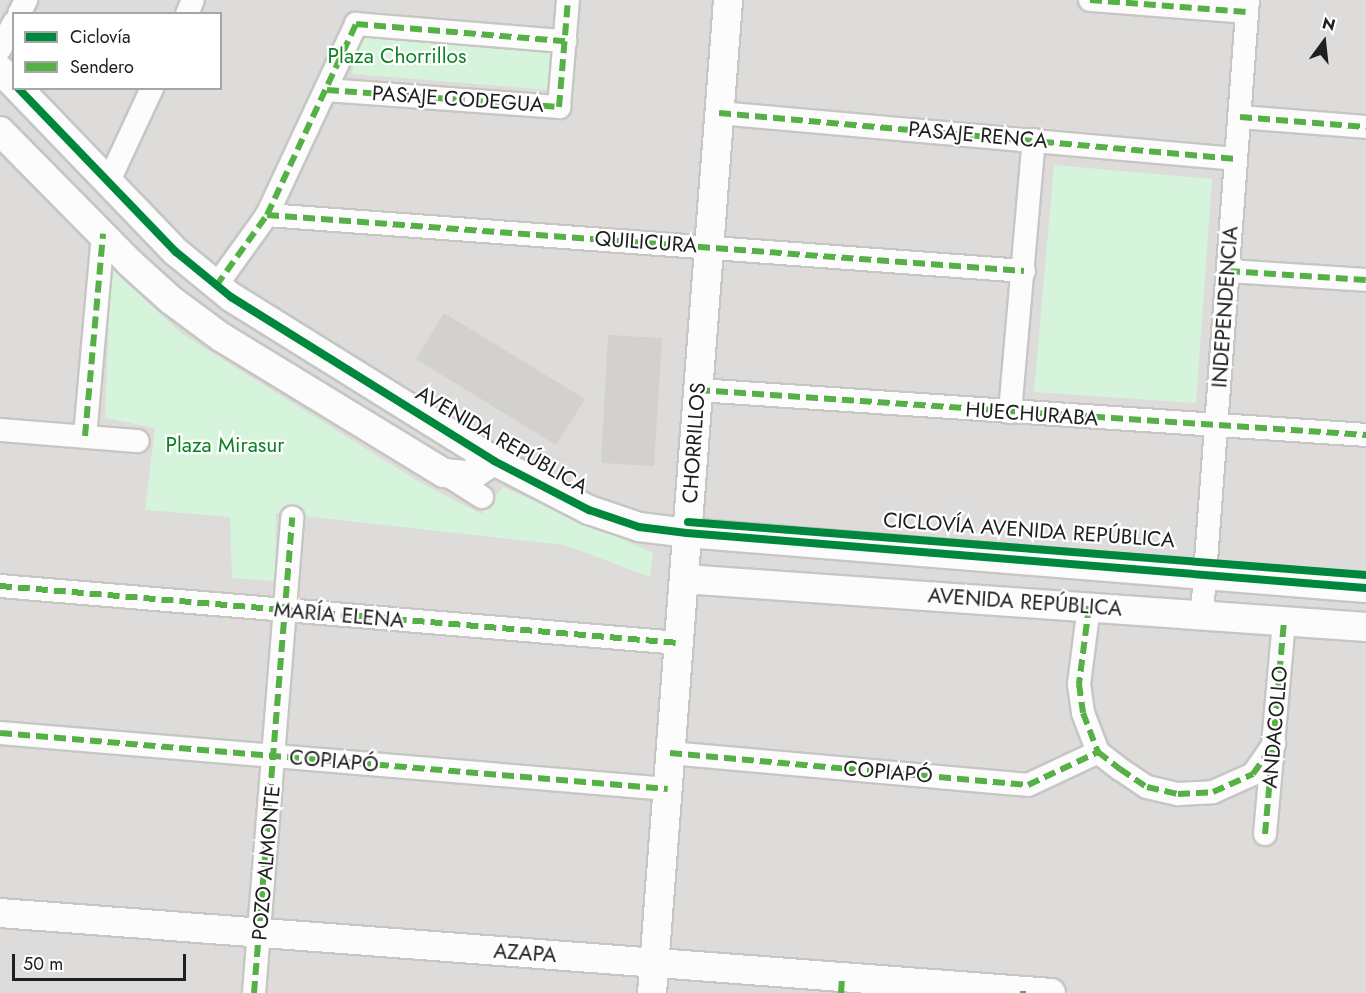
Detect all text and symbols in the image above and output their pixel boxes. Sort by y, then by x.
text: N [1320,11,1338,37]
legend [12,12,222,90]
north arrow [1294,12,1354,72]
text: Ciclovía [70,24,131,50]
park label: Plaza Chorrillos [328,43,466,69]
text: Sendero [70,54,134,80]
street label: PASAJE CODEGUA [371,80,545,118]
street label: PASAJE RENCA [907,116,1049,154]
street label: INDEPENDENCIA [1207,225,1243,389]
street label: QUILICURA [594,226,698,258]
street label: AVENIDA REPÚBLICA [411,380,593,500]
street label: CHORRILLOS [677,382,711,504]
street label: HUECHURABA [965,397,1099,431]
park label: Plaza Mirasur [166,432,284,458]
street label: CICLOVÍA AVENIDA REPÚBLICA [882,507,1176,553]
street label: AVENIDA REPÚBLICA [927,583,1123,621]
street label: MARÍA ELENA [273,597,405,633]
street label: ANDACOLLO [1257,665,1293,789]
street label: COPIAPÓ [288,745,380,777]
street label: COPIAPÓ [842,756,934,788]
street label: POZO ALMONTE [247,785,285,941]
street label: AZAPA [493,938,557,968]
scale bar [15,942,189,980]
text: 50 m [23,951,63,977]

